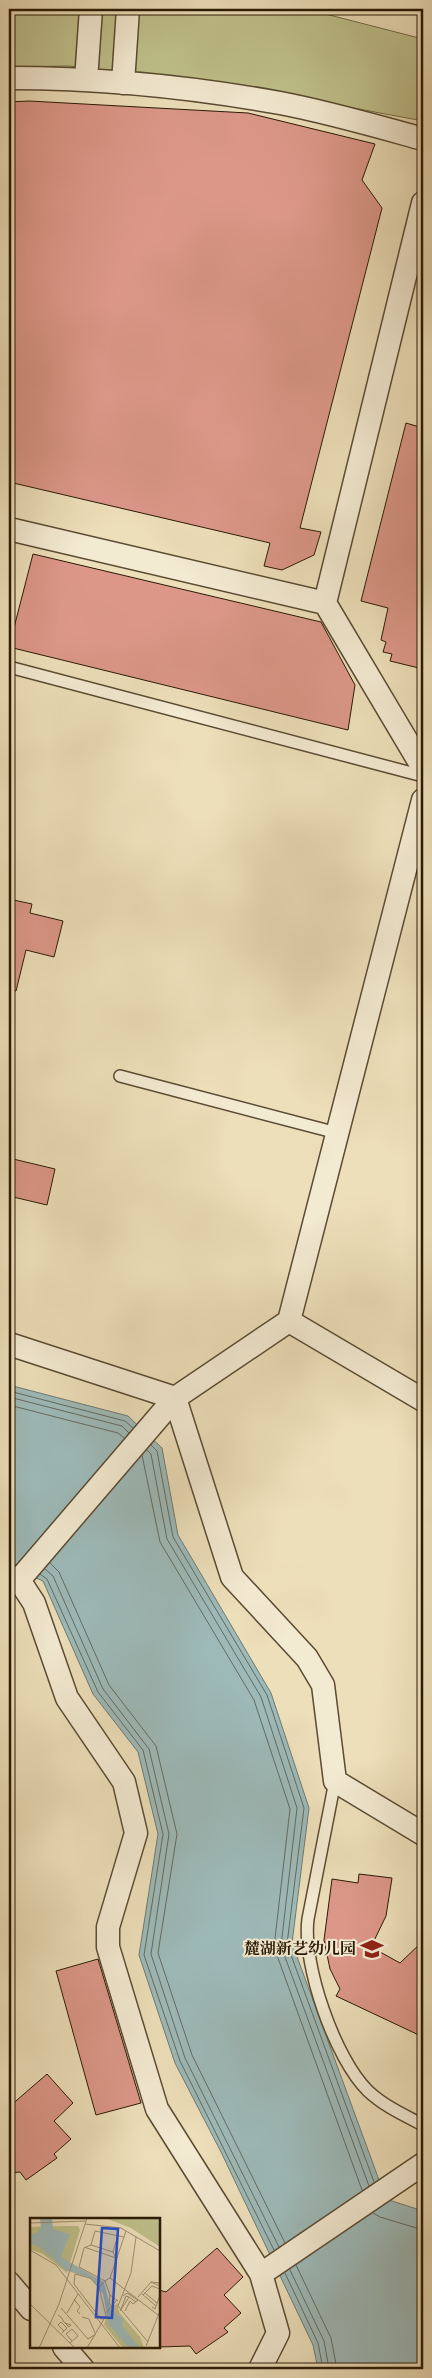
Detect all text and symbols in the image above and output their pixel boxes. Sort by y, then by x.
school or university icon: 麓湖新艺幼儿园 [359,1936,385,1962]
place label: 麓湖新艺幼儿园 [244,1939,356,1959]
inset map [30,2218,160,2348]

